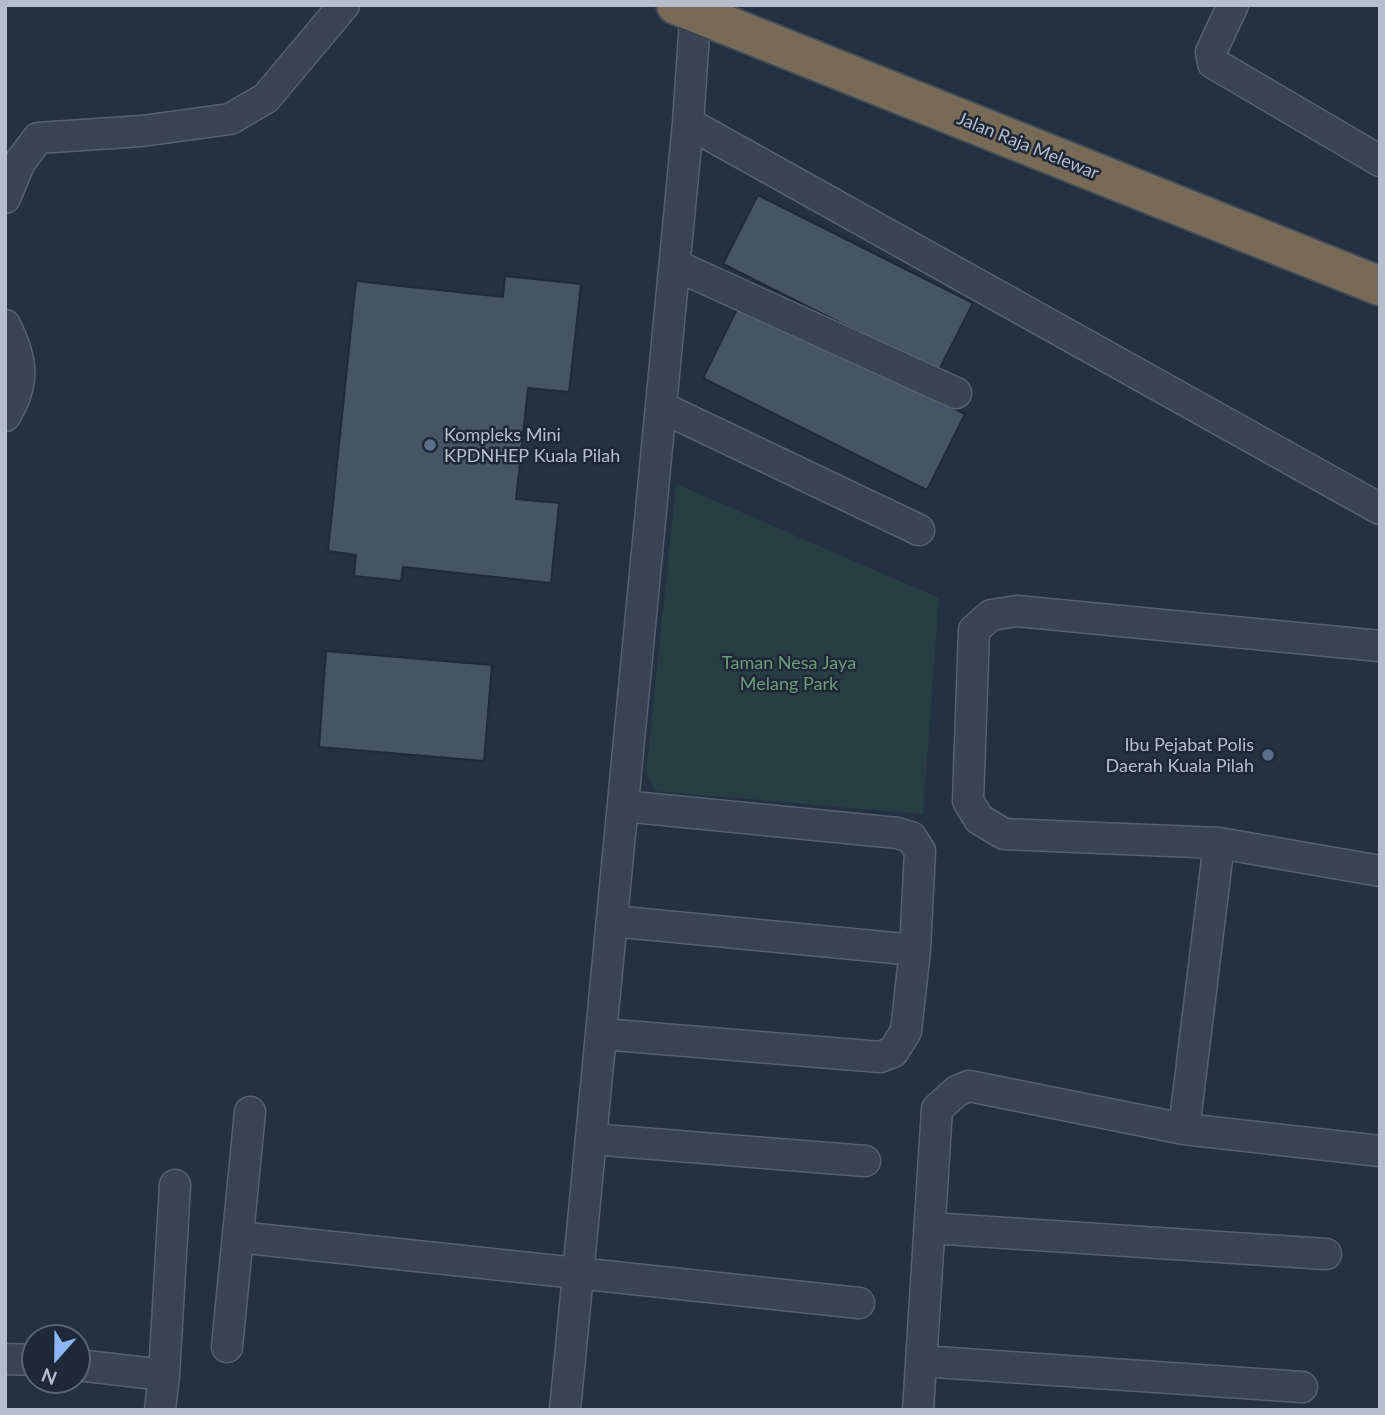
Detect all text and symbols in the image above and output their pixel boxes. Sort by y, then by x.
street label: Jalan Raja Melewar [954,108,1102,184]
place label: Kompleks Mini KPDNHEP Kuala Pilah [444,424,620,466]
marker: Kompleks Mini KPDNHEP Kuala Pilah [422,437,438,453]
park label: Taman Nesa Jaya Melang Park [722,652,856,694]
place label: Ibu Pejabat Polis Daerah Kuala Pilah [1106,734,1254,776]
marker: Ibu Pejabat Polis Daerah Kuala Pilah [1260,747,1276,763]
north arrow [21,1324,91,1394]
text: N [38,1364,60,1391]

